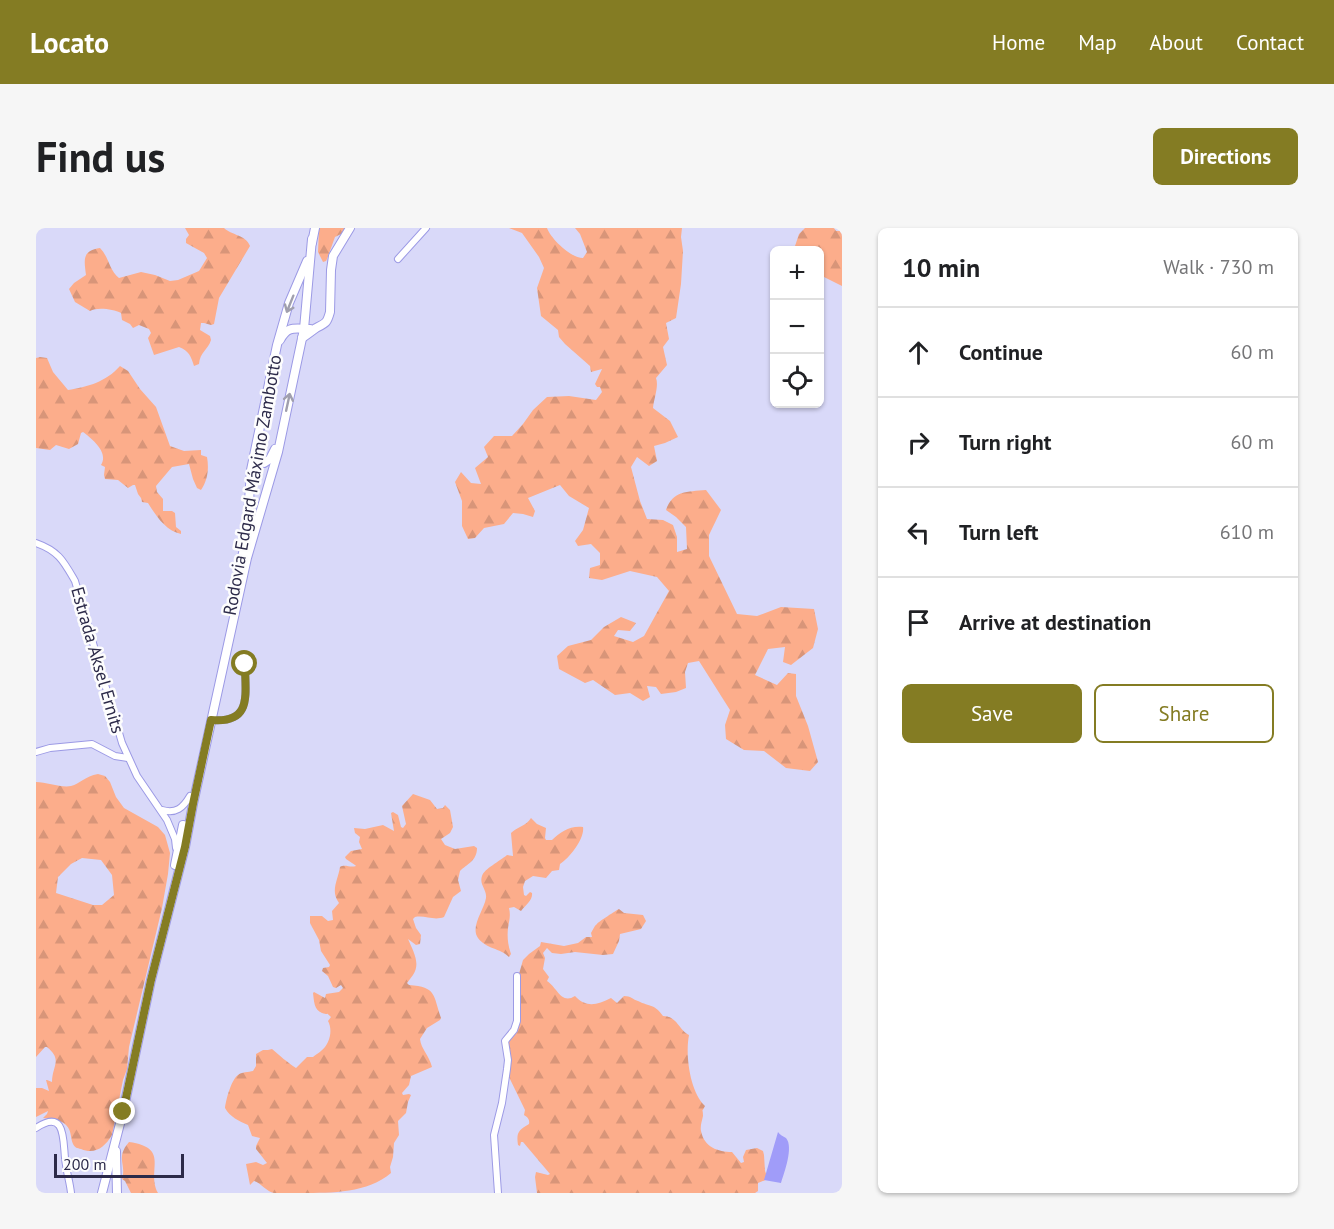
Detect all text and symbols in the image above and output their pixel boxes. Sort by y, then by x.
text: Locato [30,24,109,61]
text: Home [992,29,1045,56]
text: Map [1078,29,1117,56]
text: About [1150,29,1203,56]
text: Contact [1236,29,1304,56]
button: Directions [1153,128,1298,185]
text: Find us [36,129,165,184]
map controls [770,246,824,408]
button: + [770,246,824,300]
text: 10 min [902,251,980,284]
text: Walk · 730 m [1163,254,1274,280]
one-way arrow [284,294,295,312]
button: − [770,300,824,354]
icon: ahead [902,336,935,369]
text: Continue [959,338,1043,366]
text: 60 m [1231,339,1274,365]
street label: Rodovia Edgard Máximo Zambotto [218,353,286,617]
button: locate [770,354,824,408]
one-way arrow [283,393,294,412]
icon: right [902,426,935,459]
text: Turn right [959,428,1051,456]
text: 60 m [1231,429,1274,455]
icon: left [902,516,935,549]
text: Turn left [959,518,1039,546]
text: 610 m [1220,519,1274,545]
street label: Estrada Aksel Ernits [66,584,130,736]
icon: arrive [902,606,935,639]
text: Arrive at destination [959,608,1151,636]
route start [231,650,257,676]
button: Save [902,684,1082,743]
button: Share [1094,684,1274,743]
route end [109,1098,135,1124]
scale bar [54,1151,184,1178]
text: 200 m [63,1154,106,1174]

